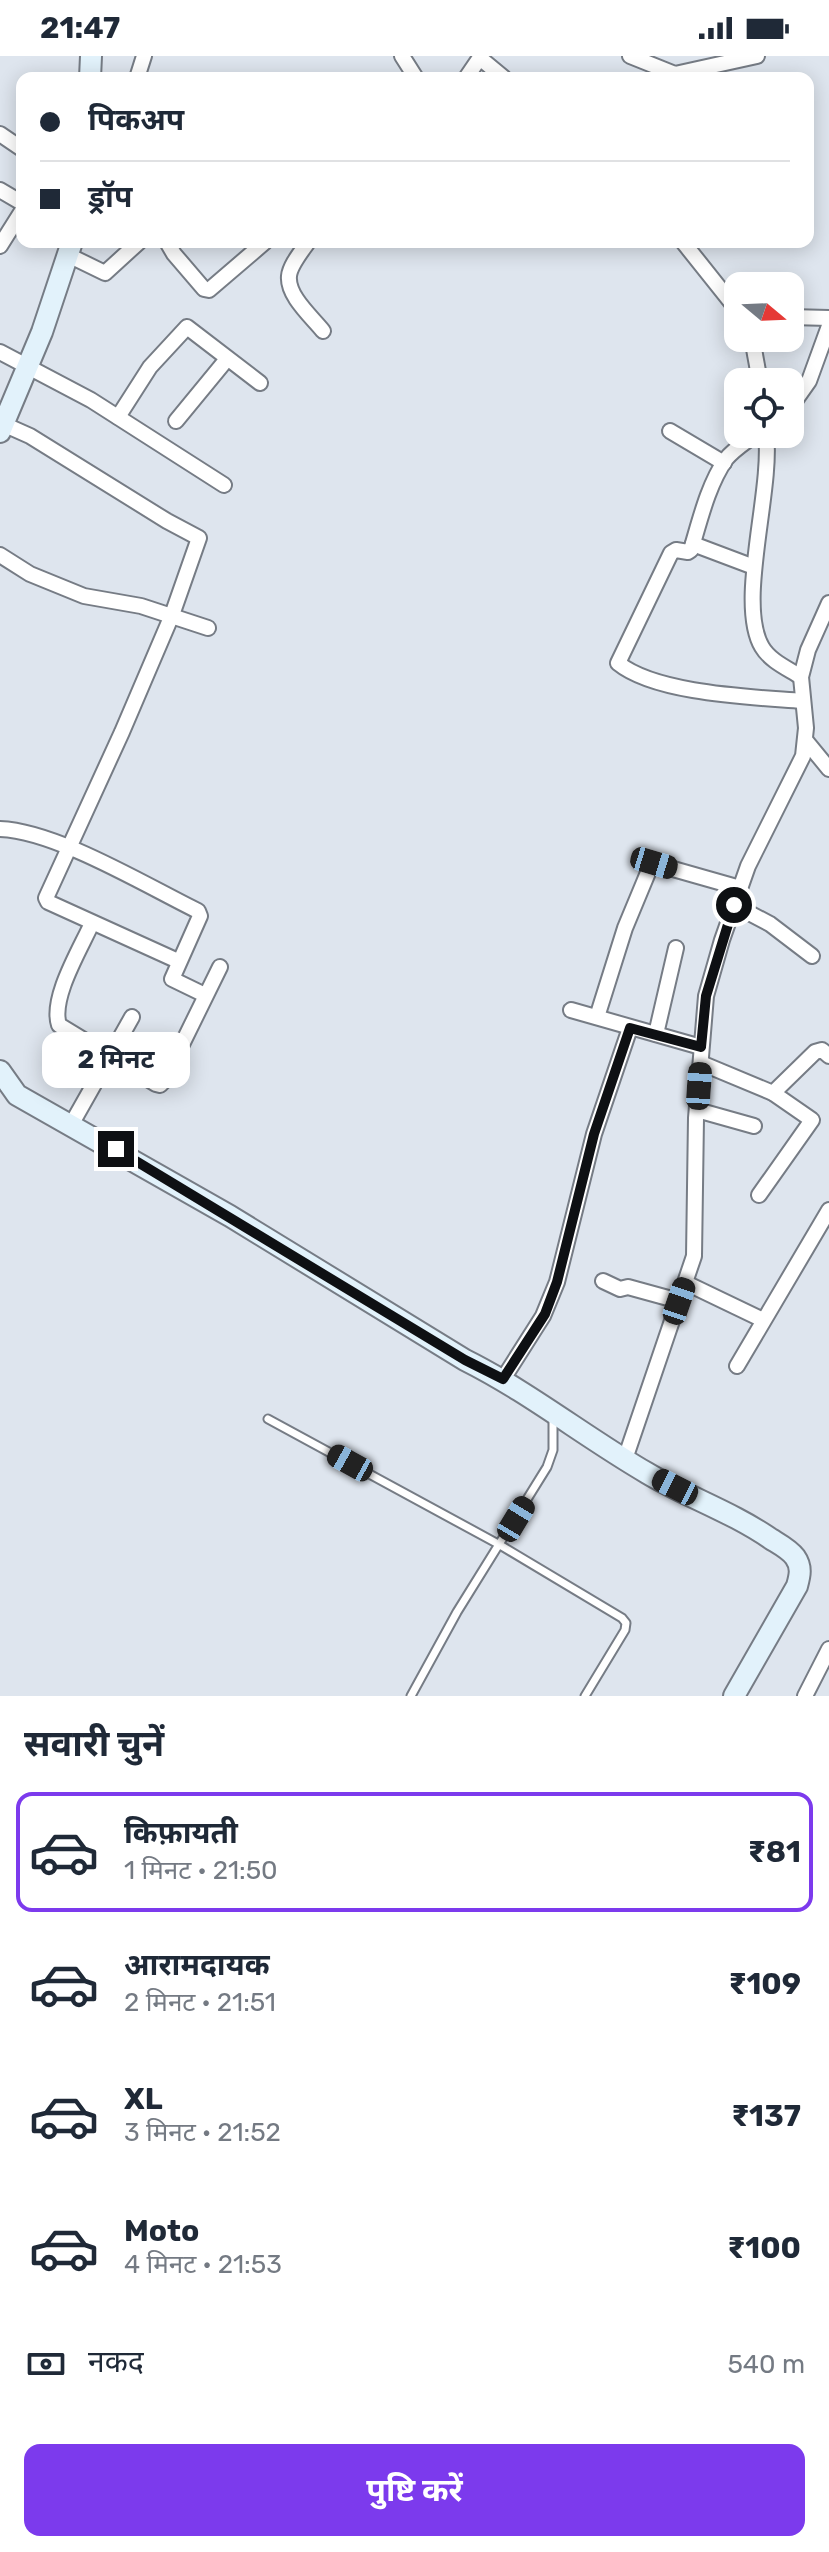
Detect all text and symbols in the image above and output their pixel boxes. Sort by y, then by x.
text: 21:47 [40,10,120,46]
text: पिकअप [88,102,184,138]
text: ड्रॉप [88,179,132,215]
north arrow [724,272,804,352]
map controls [724,272,804,448]
button: locate [724,368,804,448]
car [628,845,680,881]
route start [716,887,752,923]
callout: 2 मिनट [42,1033,190,1089]
text: 2 मिनट [77,1044,155,1075]
car [685,1061,713,1111]
route end [98,1131,134,1167]
car [660,1274,698,1328]
car [323,1441,377,1485]
car [648,1465,702,1509]
car [493,1492,539,1546]
text: सवारी चुनें [24,1722,164,1765]
text: किफ़ायती [124,1815,238,1851]
icon: car [28,1816,100,1888]
text: ₹81 [748,1834,801,1870]
text: 1 मिनट · 21:50 [124,1855,278,1886]
text: आरामदायक [124,1947,270,1983]
icon: car [28,1948,100,2020]
text: ₹109 [728,1966,801,2002]
text: 2 मिनट · 21:51 [124,1987,276,2018]
icon: car [28,2080,100,2152]
text: XL [124,2081,163,2117]
text: ₹137 [731,2098,801,2134]
text: 3 मिनट · 21:52 [124,2117,281,2148]
icon: car [28,2212,100,2284]
text: Moto [124,2213,199,2249]
text: ₹100 [727,2230,801,2266]
text: 4 मिनट · 21:53 [124,2249,282,2280]
icon: cash [24,2342,68,2386]
text: नकद [88,2344,144,2380]
text: 540 m [727,2349,805,2380]
button: पुष्टि करें [24,2444,805,2536]

